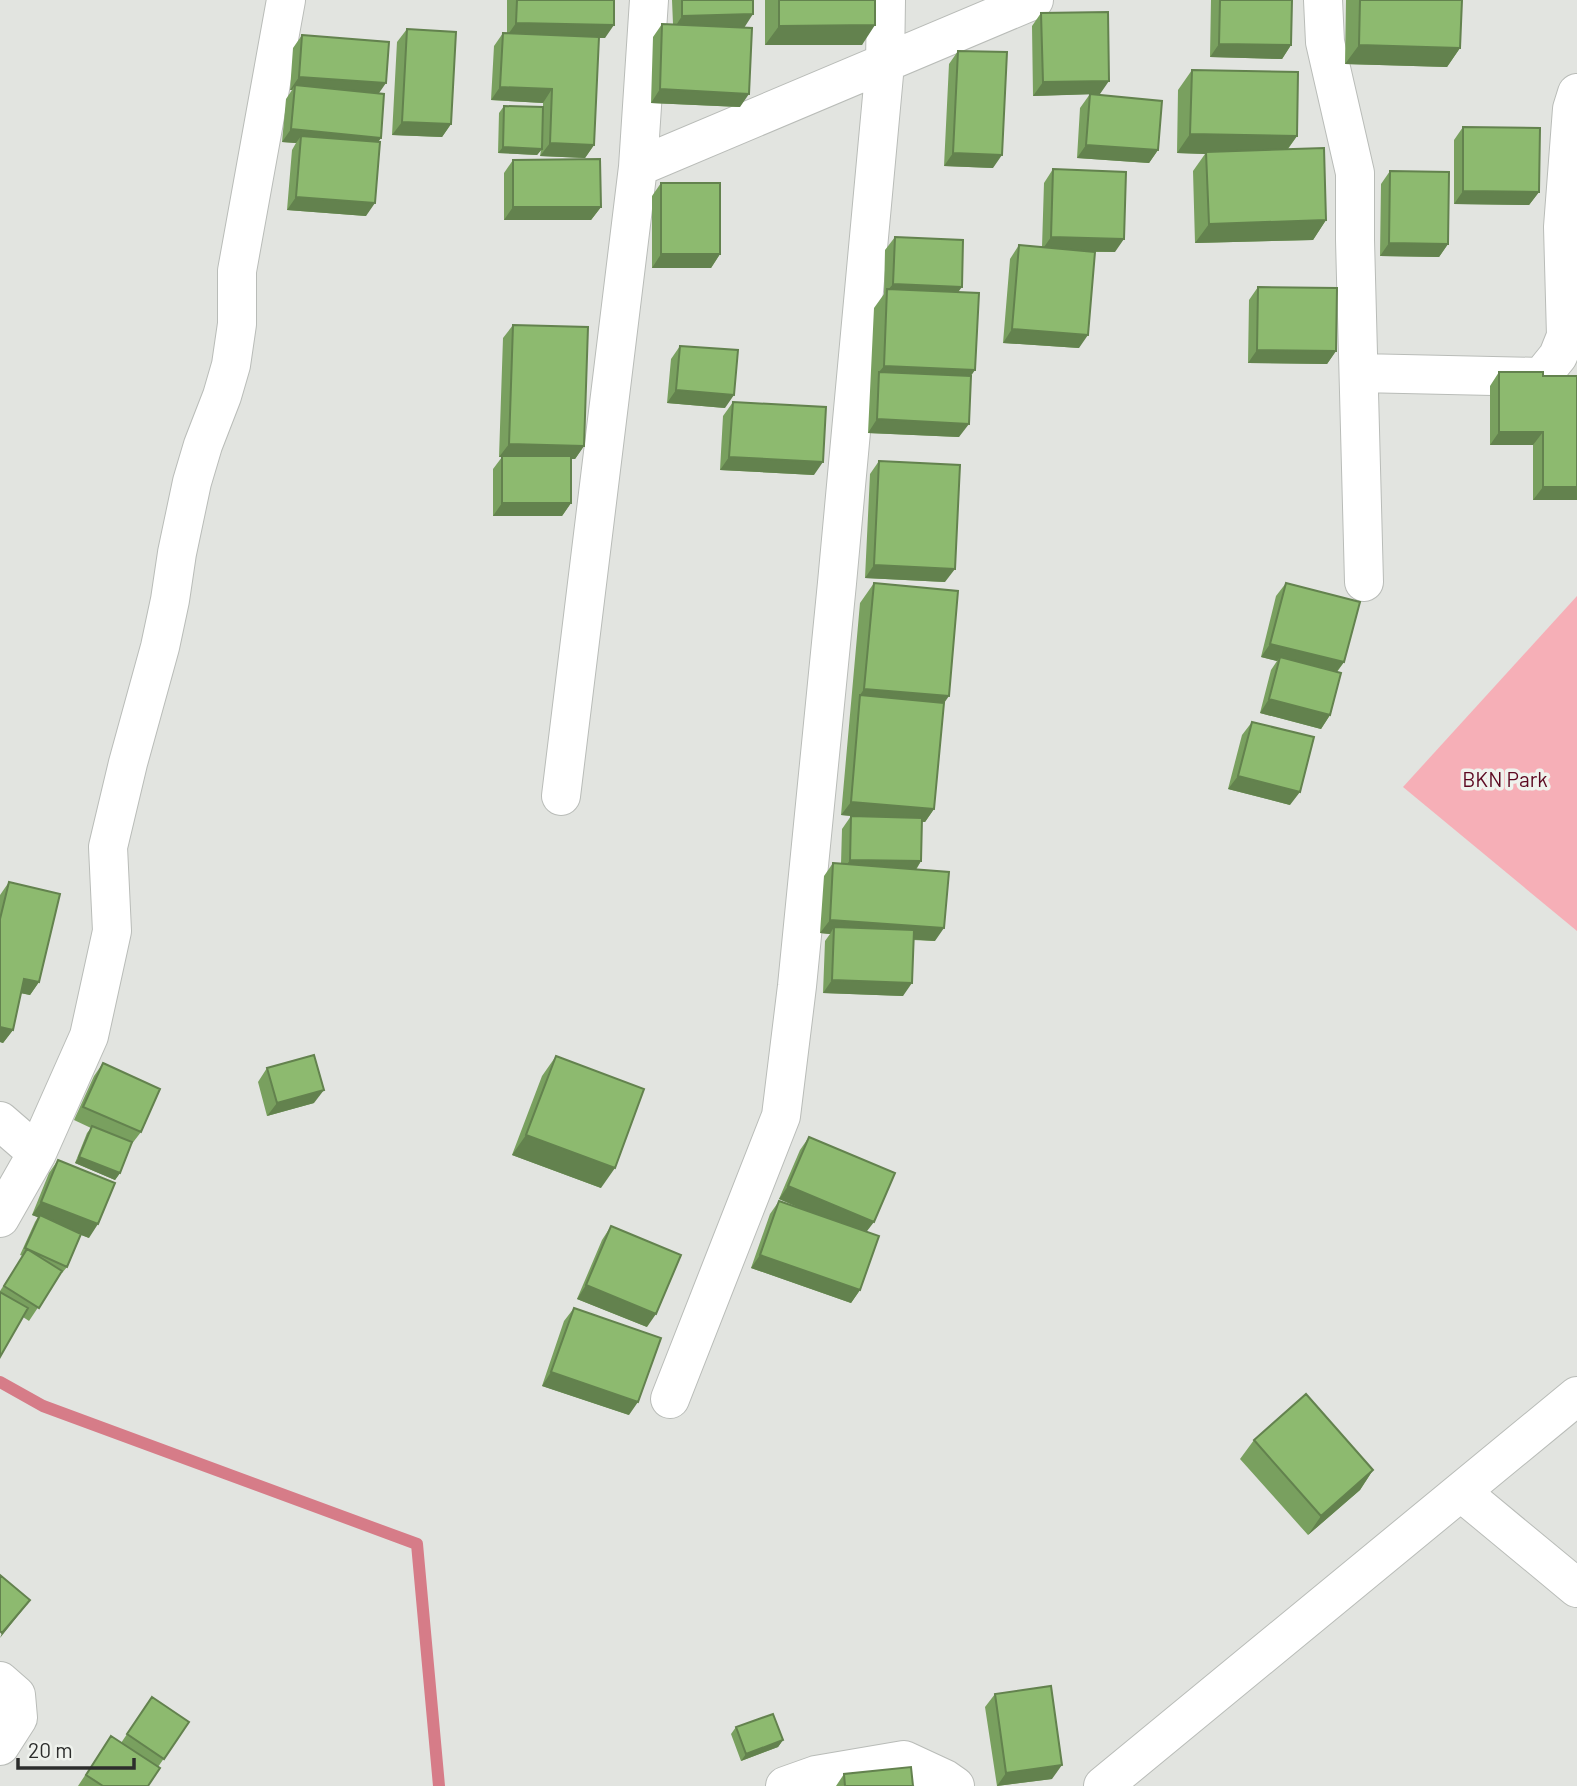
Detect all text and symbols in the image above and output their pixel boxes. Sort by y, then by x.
park label: BKN Park [1462,766,1548,791]
scale bar [18,1726,133,1770]
text: 20 m [28,1737,73,1762]

